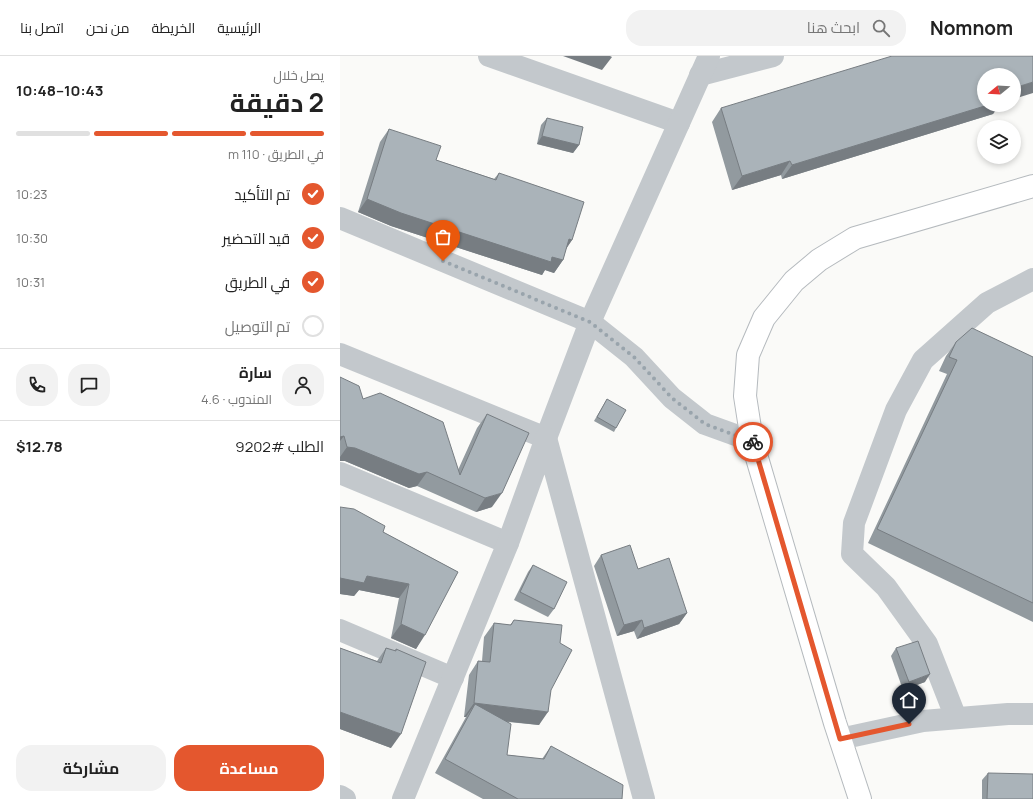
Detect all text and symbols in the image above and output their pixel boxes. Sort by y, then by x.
search box [626,10,906,46]
text: Nomnom [930,15,1013,41]
text: ابحث هنا [807,17,860,38]
icon: search [870,17,892,39]
text: اتصل بنا [20,18,64,37]
text: من نحن [86,18,130,37]
text: الخريطة [152,18,195,37]
text: الرئيسية [217,18,261,37]
text: يصل خلال [273,66,324,84]
north arrow [977,68,1021,112]
map controls [977,68,1021,164]
text: 10:43–10:48 [16,80,103,101]
text: 2 دقيقة [230,84,324,120]
button: layers [977,120,1021,164]
text: في الطريق · 110 m [228,145,324,163]
icon: check [302,183,324,205]
text: تم التأكيد [234,184,290,205]
text: 10:23 [16,185,48,203]
pin [426,220,460,261]
icon: bag [432,226,454,248]
icon: check [302,227,324,249]
text: قيد التحضير [222,228,290,249]
text: 10:30 [16,229,48,247]
icon: check [302,271,324,293]
text: في الطريق [225,272,290,293]
text: 10:31 [16,273,45,291]
text: تم التوصيل [225,316,290,337]
text: سارة [239,362,272,383]
button: phone [16,364,58,406]
button: chat [68,364,110,406]
button: person [282,364,324,406]
text: المندوب · 4.6 [201,390,272,408]
courier [733,422,773,462]
icon: bike [742,431,764,453]
text: $12.78 [16,436,63,457]
text: الطلب #9202 [235,436,324,457]
pin [892,683,926,724]
icon: home [898,689,920,711]
button: مشاركة [16,745,166,791]
button: مساعدة [174,745,324,791]

